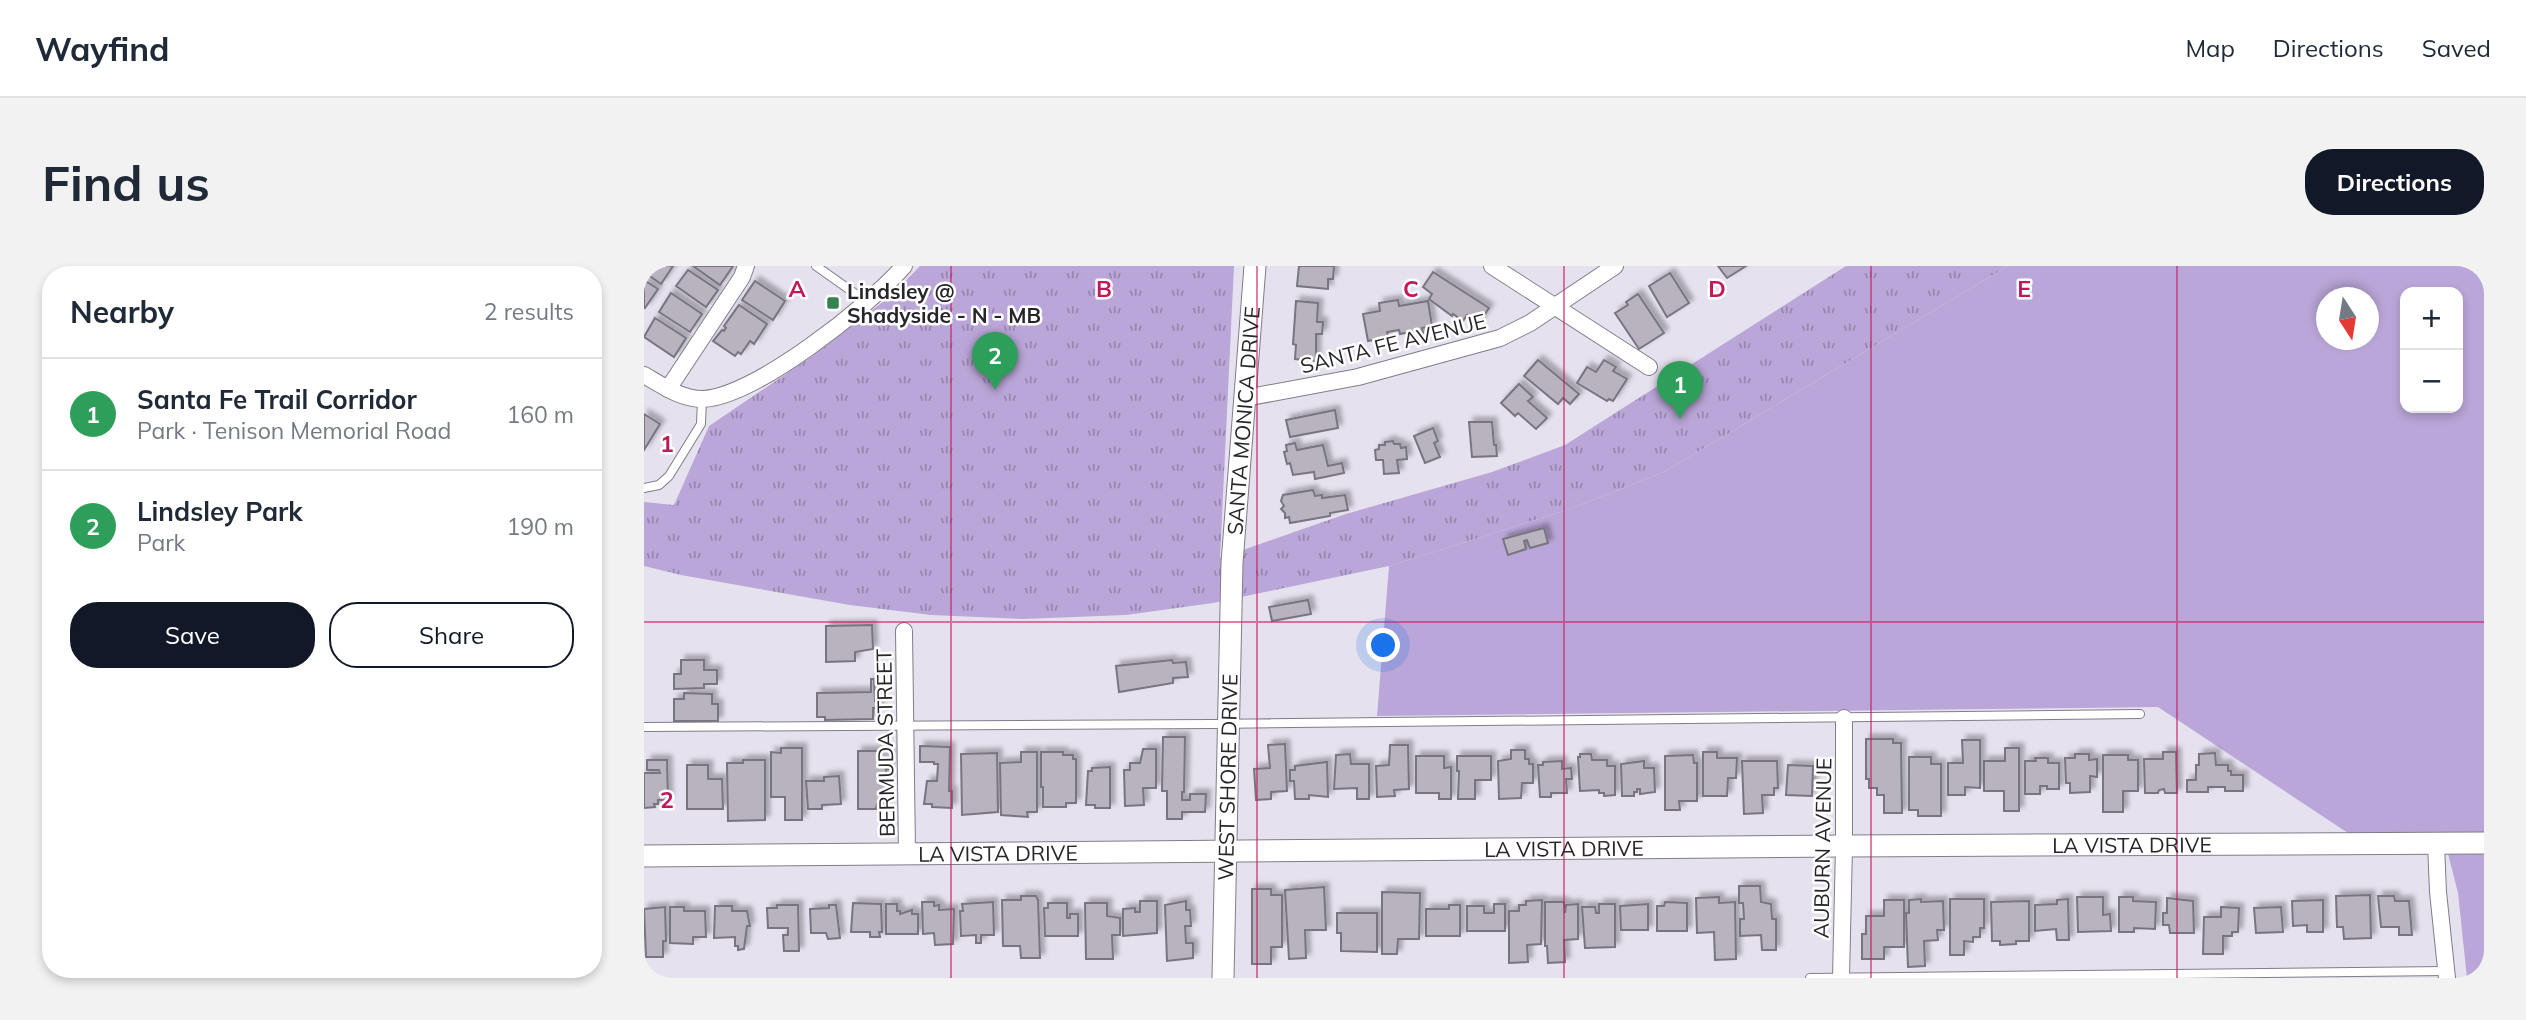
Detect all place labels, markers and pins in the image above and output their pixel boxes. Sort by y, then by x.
place label: Lindsley @ Shadyside - N - MB [847,278,1041,328]
marker: Lindsley @ Shadyside - N - MB [825,295,841,311]
pin: 2 [972,332,1018,390]
pin: 1 [1657,361,1703,419]

